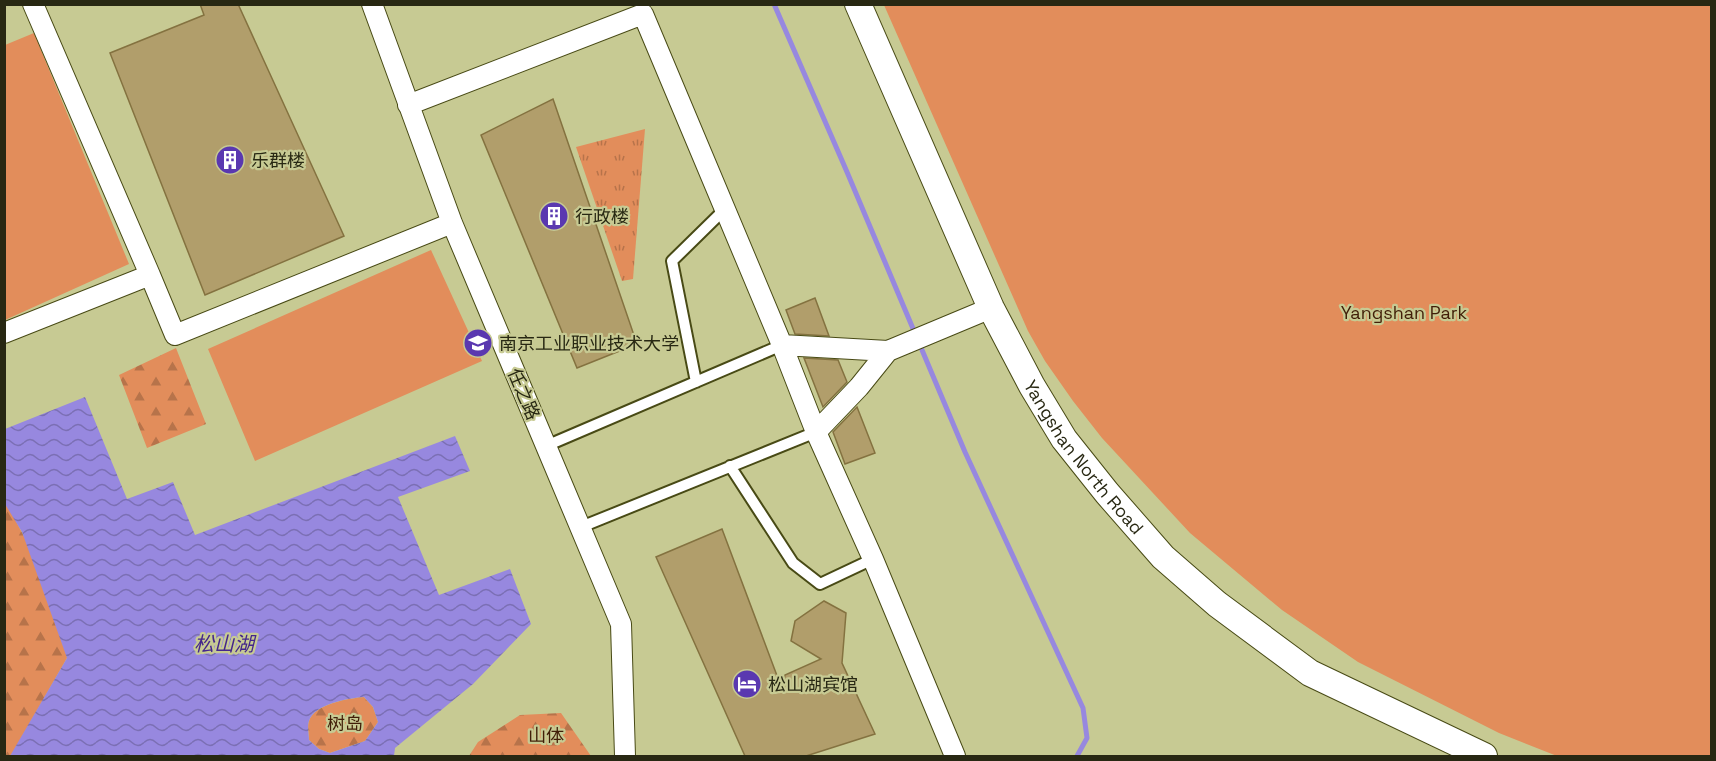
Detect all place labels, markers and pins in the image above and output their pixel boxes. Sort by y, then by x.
building icon: 乐群楼 [214,144,246,176]
place label: 乐群楼 [251,149,305,172]
building icon: 行政楼 [538,200,570,232]
place label: 行政楼 [575,205,629,228]
school or university icon: 南京工业职业技术大学 [462,327,494,359]
place label: 南京工业职业技术大学 [499,332,679,355]
hotel icon: 松山湖宾馆 [731,668,763,700]
place label: 松山湖宾馆 [768,673,858,696]

